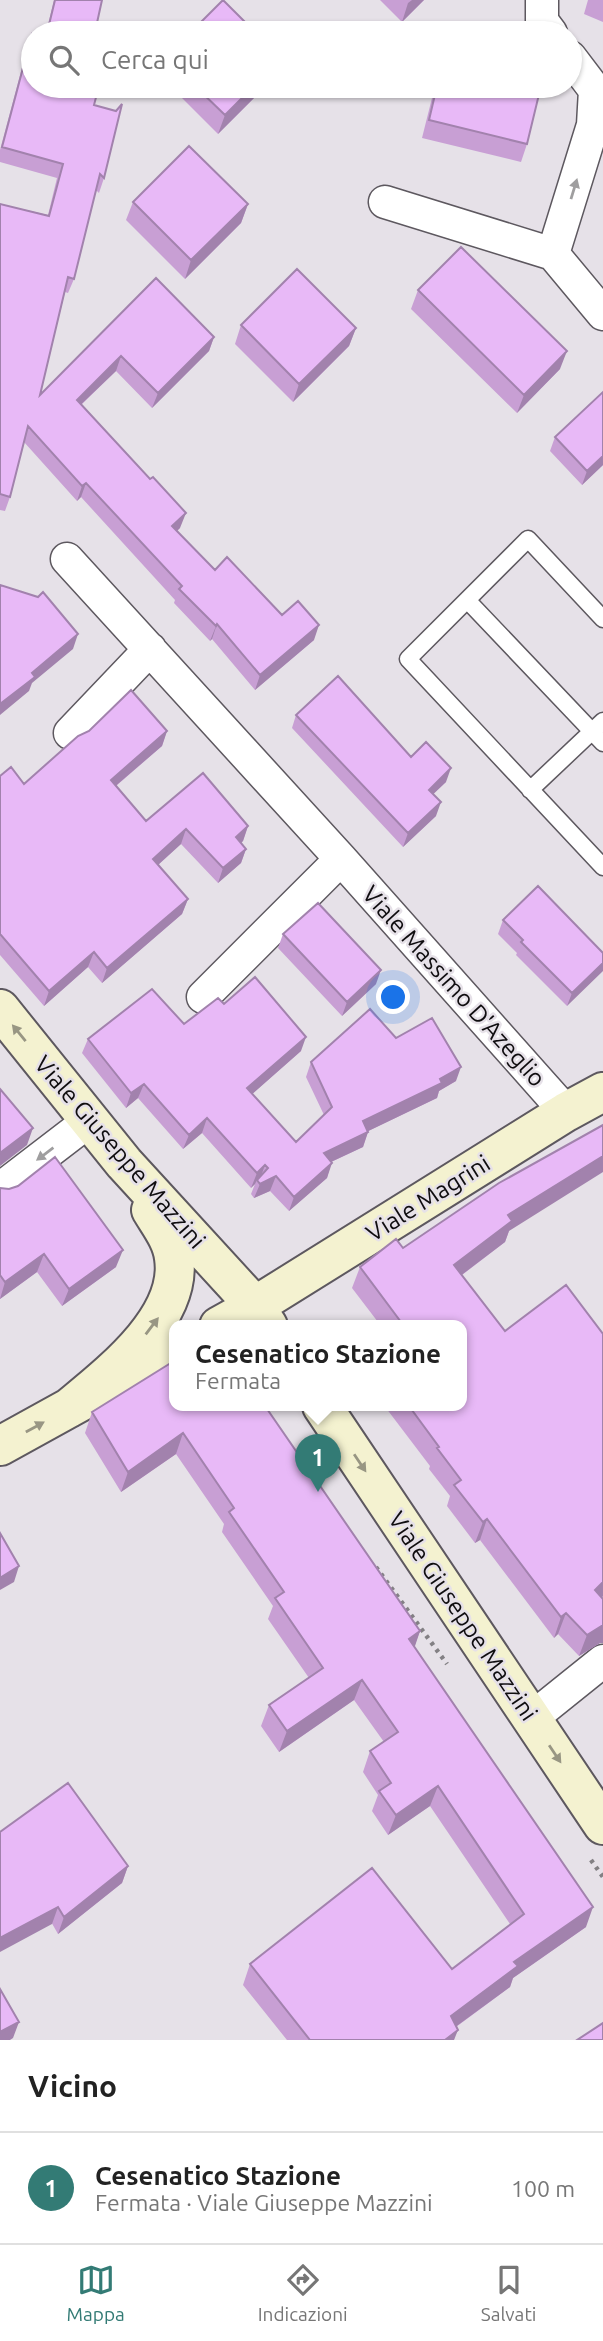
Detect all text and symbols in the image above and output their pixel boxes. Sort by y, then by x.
search box [21,21,582,98]
icon: search [45,41,83,79]
text: Cerca qui [101,45,209,74]
one-way arrow [569,178,579,199]
street label: Viale Massimo D'Azeglio [357,880,551,1092]
your location [376,980,410,1014]
one-way arrow [13,1024,27,1042]
street label: Viale Giuseppe Mazzini [29,1050,211,1254]
one-way arrow [36,1147,54,1161]
street label: Viale Magrini [361,1149,495,1247]
one-way arrow [145,1317,160,1335]
popup [169,1320,467,1411]
text: Cesenatico Stazione [195,1339,441,1368]
text: Fermata [195,1368,281,1393]
one-way arrow [25,1421,44,1433]
pin: 1 [295,1434,341,1492]
one-way arrow [354,1453,367,1473]
street label: Viale Giuseppe Mazzini [383,1507,543,1725]
one-way arrow [549,1744,562,1763]
text: Vicino [28,2069,117,2103]
text: Cesenatico Stazione [95,2161,341,2190]
text: 1 [45,2176,57,2201]
text: 100 m [511,2176,575,2201]
text: Fermata · Viale Giuseppe Mazzini [95,2190,433,2215]
tab: Mappa [66,2261,125,2325]
tab: Indicazioni [258,2261,348,2325]
tab: Salvati [481,2261,536,2325]

